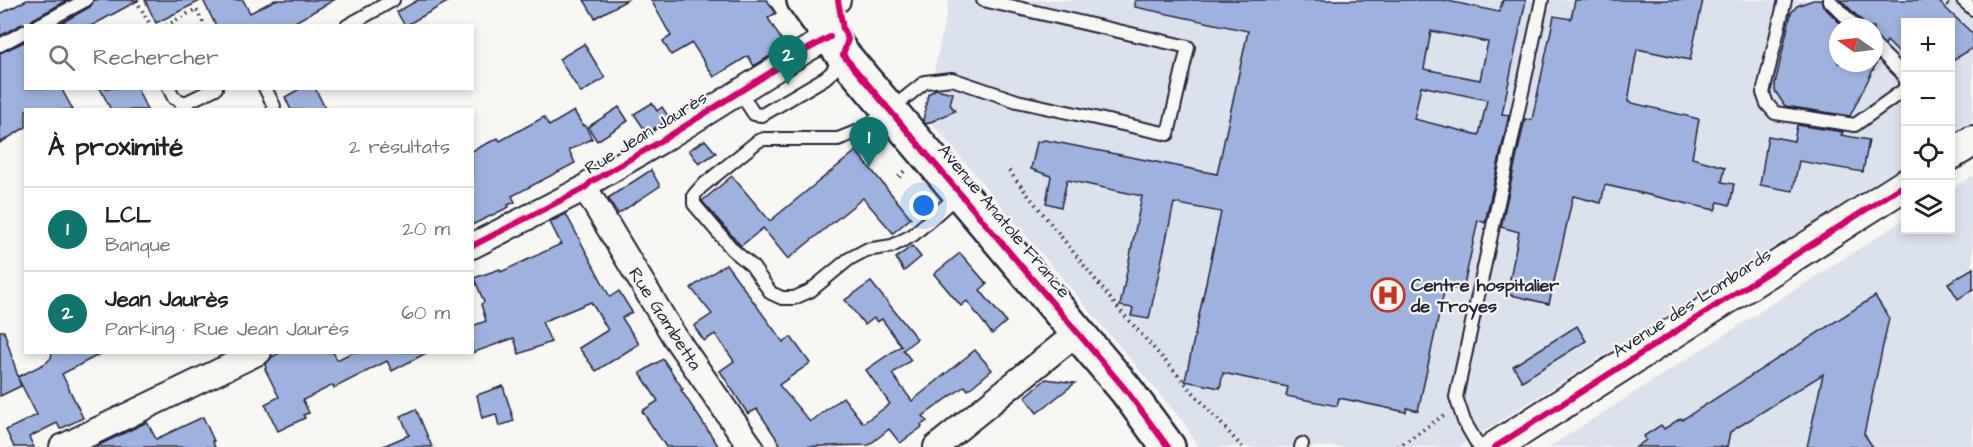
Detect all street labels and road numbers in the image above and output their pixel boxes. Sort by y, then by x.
street label: Rue Jean Jaurès [580,85,712,181]
street label: Avenue Anatole France [932,139,1076,304]
street label: Avenue des Lombards [1608,242,1776,364]
street label: Rue Gambetta [622,263,708,375]

